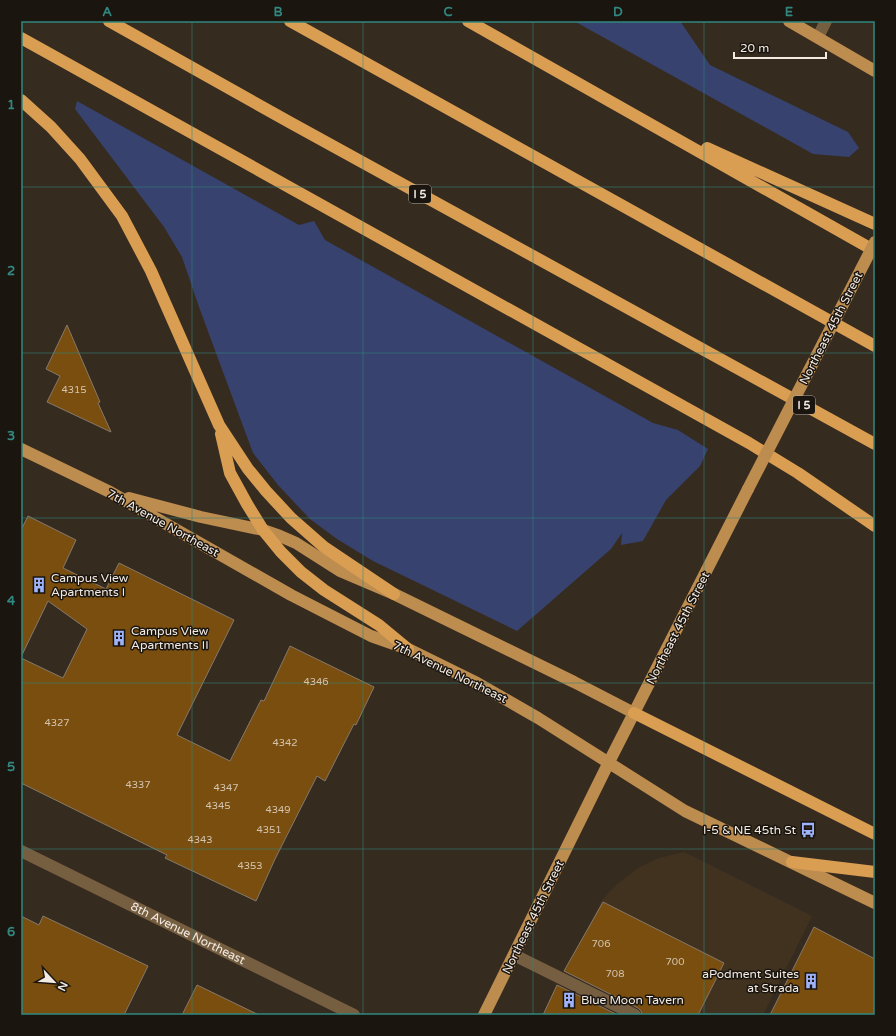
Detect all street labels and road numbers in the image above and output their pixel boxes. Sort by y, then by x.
road number: I 5 [409,185,431,203]
street label: Northeast 45th Street [796,269,866,387]
road number: I 5 [793,396,815,414]
street label: 7th Avenue Northeast [105,486,222,560]
street label: Northeast 45th Street [643,569,713,687]
street label: 7th Avenue Northeast [390,638,510,706]
street label: Northeast 45th Street [499,858,567,976]
street label: 8th Avenue Northeast [128,899,248,967]

